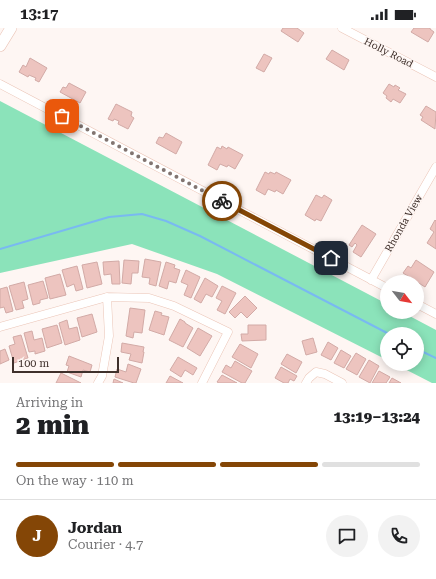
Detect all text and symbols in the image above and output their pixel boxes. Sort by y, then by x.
text: 13:17 [20,5,58,23]
street label: Holly Road [362,35,416,70]
pin [45,99,79,133]
icon: bag [51,105,73,127]
courier [202,181,242,221]
icon: bike [211,190,233,212]
street label: Rhonda View [383,192,425,254]
pin [314,241,348,275]
icon: home [320,247,342,269]
north arrow [380,275,424,319]
map controls [380,275,424,371]
button: locate [380,327,424,371]
scale bar [12,355,119,374]
text: 100 m [18,357,49,370]
text: Arriving in [16,395,83,410]
text: 13:19–13:24 [334,408,420,426]
text: 2 min [16,410,89,440]
text: On the way · 110 m [16,473,133,488]
button: chat [326,515,368,557]
button: phone [378,515,420,557]
text: Jordan [68,519,122,537]
text: J [32,527,42,545]
text: Courier · 4.7 [68,537,143,552]

